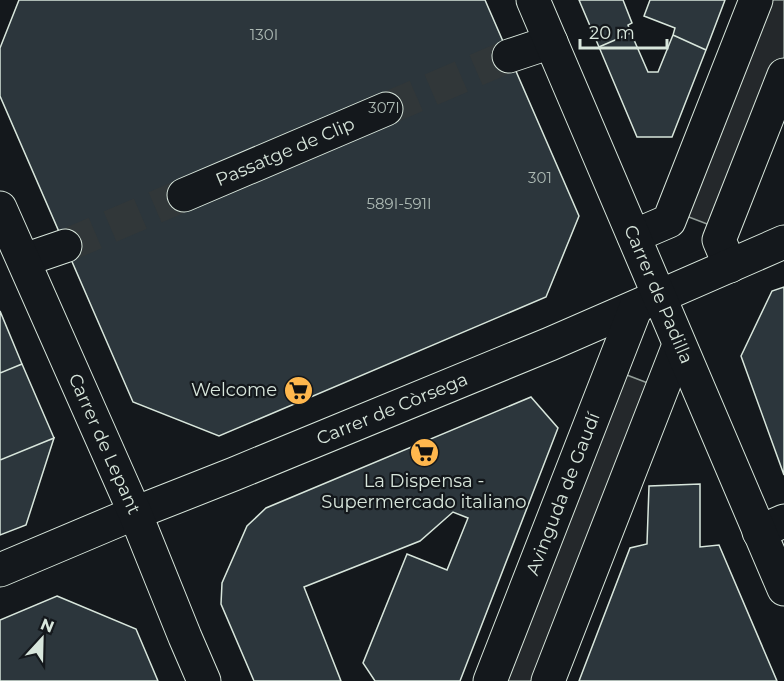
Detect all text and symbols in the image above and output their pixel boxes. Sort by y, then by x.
scale bar [580,12,667,50]
text: 20 m [589,22,635,44]
house number: 130I [250,25,278,44]
house number: 307I [368,98,400,117]
street label: Passatge de Clip [212,113,358,191]
house number: 301 [528,168,552,187]
house number: 589I-591I [366,194,432,213]
street label: Carrer de Padilla [619,222,698,367]
street label: Carrer de Còrsega [313,368,471,450]
street label: Carrer de Lepant [64,370,145,518]
supermarket icon: Welcome [282,374,314,406]
place label: Welcome [191,379,277,401]
street label: Avinguda de Gaudí [521,408,605,578]
supermarket icon: La Dispensa - Supermercado italiano [408,436,440,468]
place label: La Dispensa - Supermercado italiano [321,470,527,513]
north arrow [12,609,72,669]
text: N [38,614,57,637]

